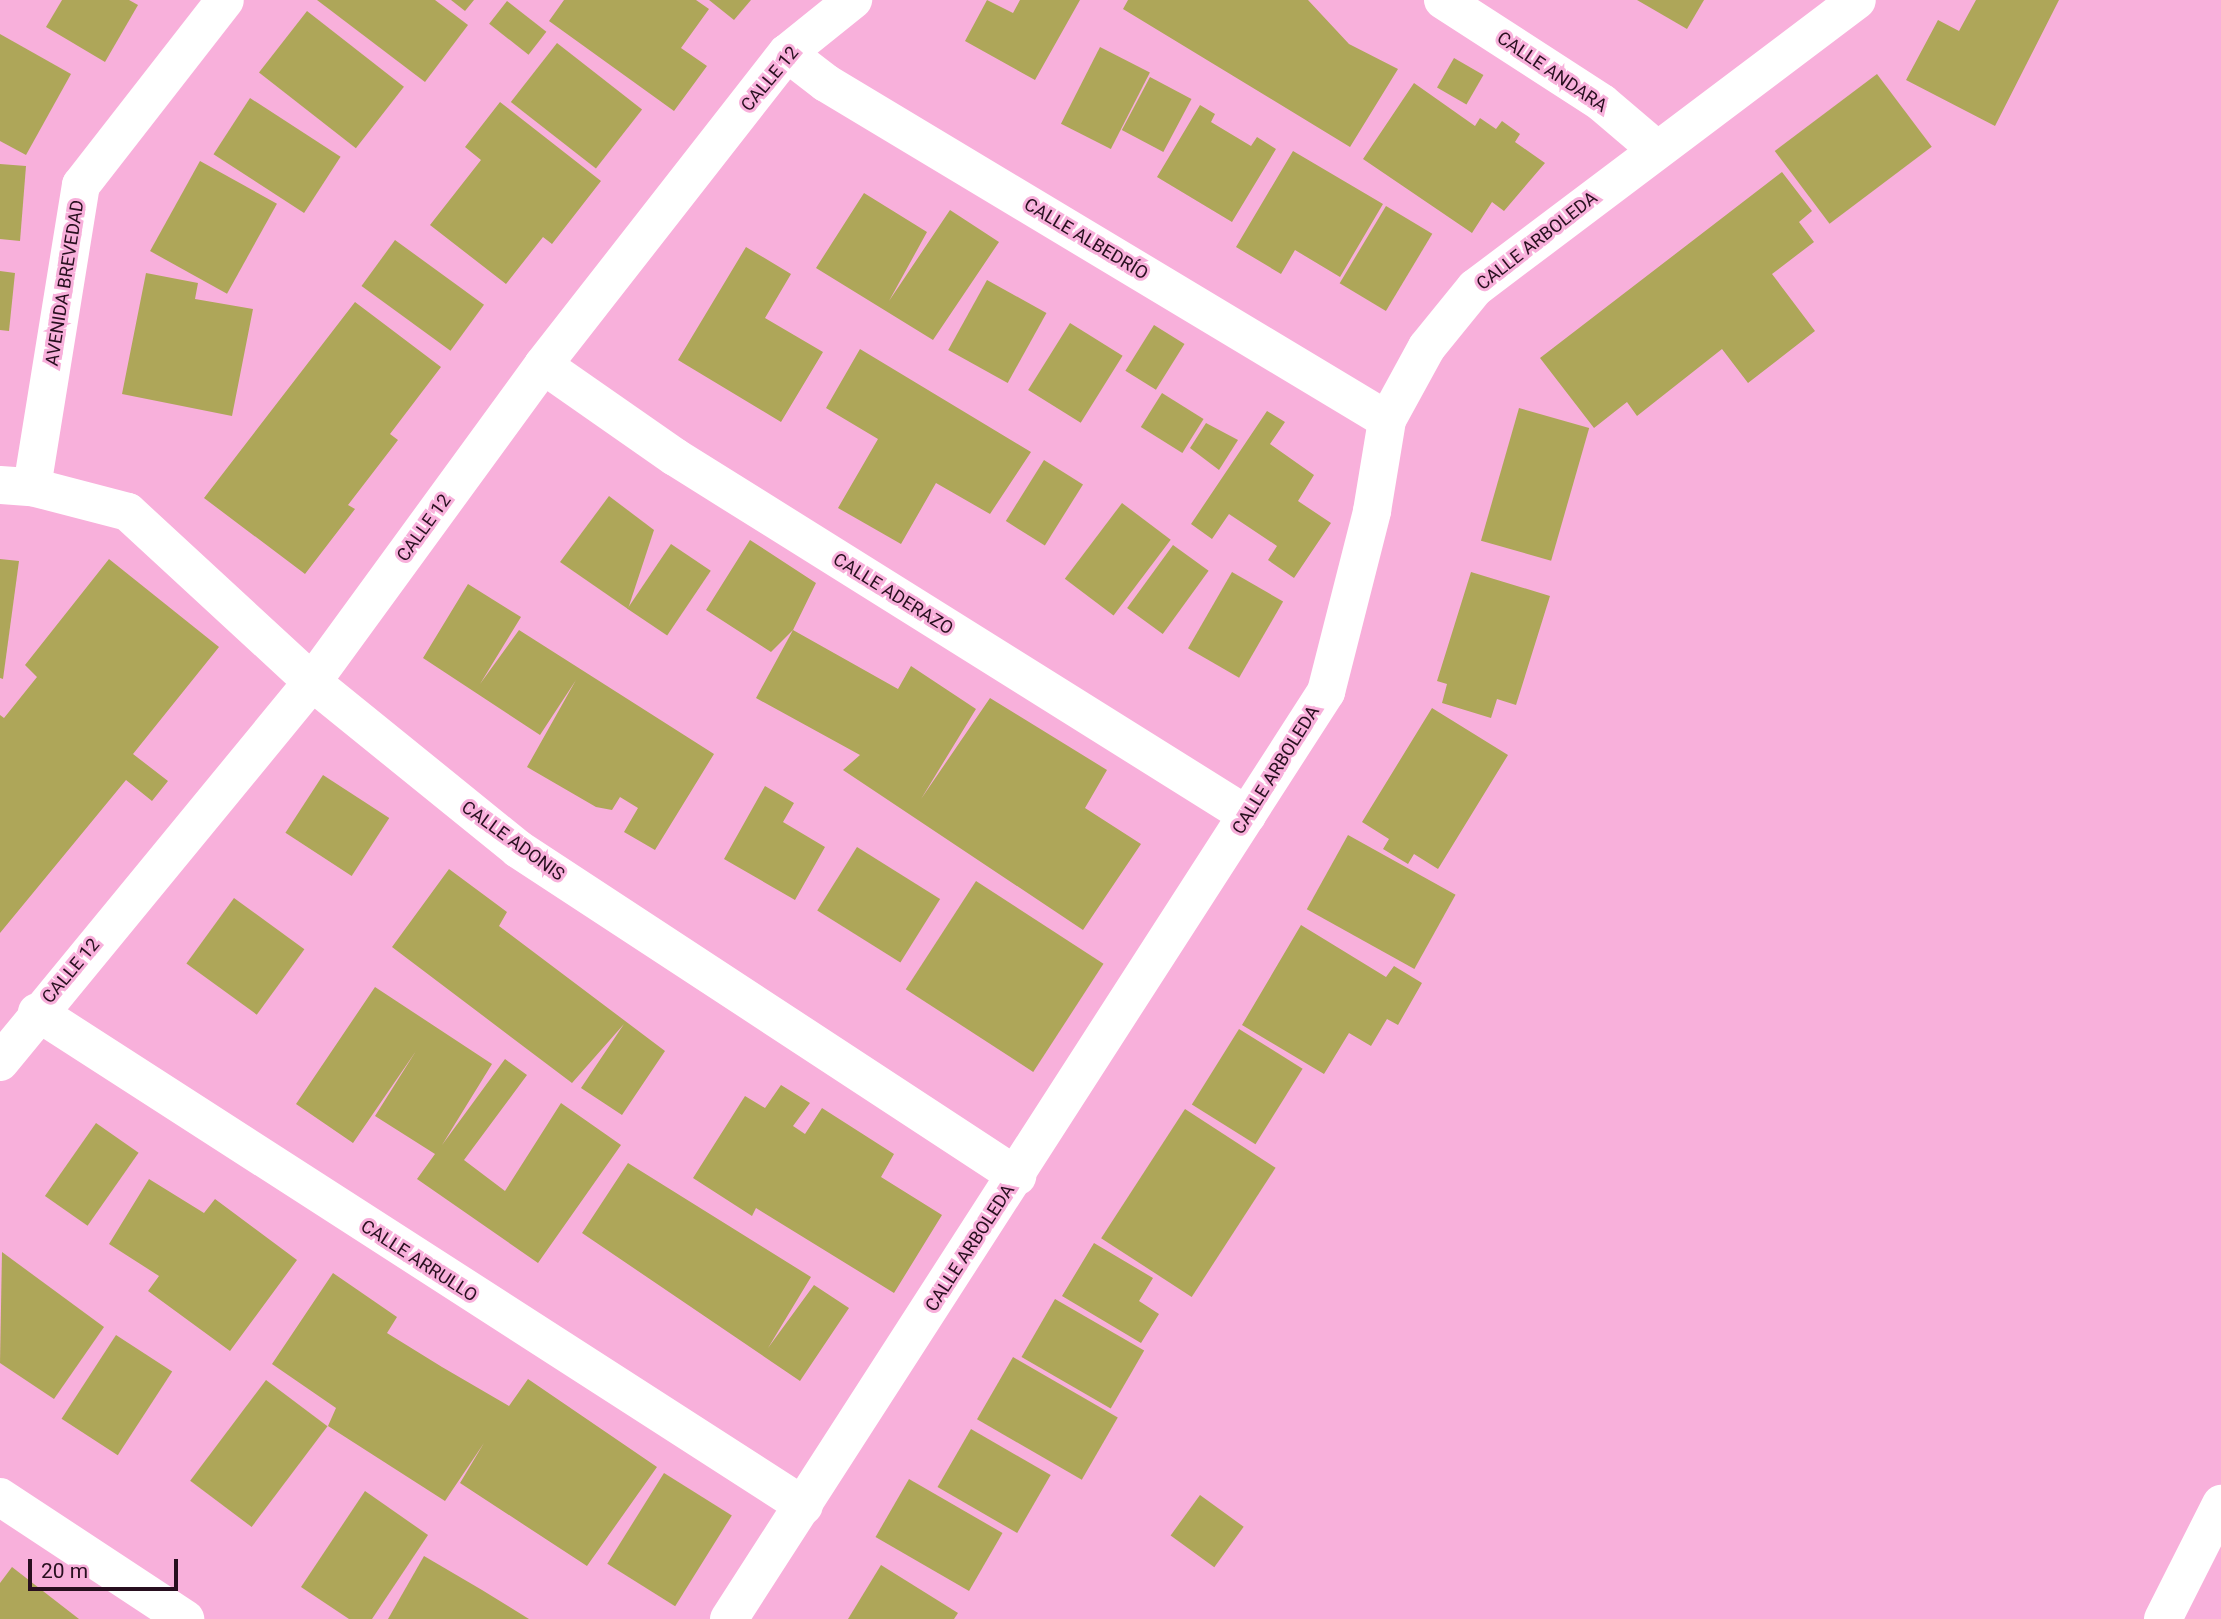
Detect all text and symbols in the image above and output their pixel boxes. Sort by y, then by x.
street label: CALLE ANDARA [1493,27,1611,117]
street label: CALLE 12 [737,42,803,116]
street label: CALLE ARBOLEDA [1472,187,1602,295]
street label: CALLE ALBEDRÍO [1020,194,1152,284]
street label: AVENIDA BREVEDAD [41,199,89,367]
street label: CALLE 12 [392,490,456,566]
street label: CALLE ADERAZO [829,549,957,639]
street label: CALLE ARBOLEDA [1228,702,1324,838]
street label: CALLE ADONIS [457,796,569,886]
street label: CALLE 12 [38,934,104,1008]
street label: CALLE ARBOLEDA [921,1180,1019,1316]
street label: CALLE ARRULLO [357,1215,481,1307]
scale bar [32,1546,182,1590]
text: 20 m [41,1559,88,1583]

